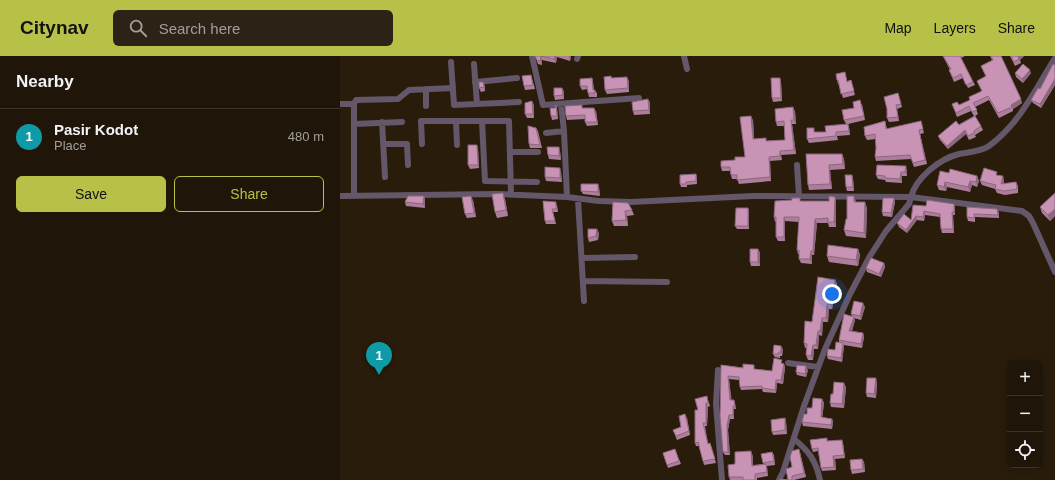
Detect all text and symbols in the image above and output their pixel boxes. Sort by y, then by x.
search box [113,10,393,46]
text: Citynav [20,17,89,38]
icon: search [127,17,149,39]
text: Search here [159,20,240,37]
text: Map [884,20,912,36]
text: Layers [934,20,976,36]
text: Share [998,20,1035,36]
text: Nearby [16,72,74,91]
text: Pasir Kodot [54,121,138,138]
text: 1 [25,129,33,144]
text: 480 m [288,129,324,144]
text: Place [54,138,87,153]
button: Save [16,176,166,212]
button: Share [174,176,324,212]
your location [822,284,842,304]
pin: 1 [366,342,392,375]
map controls [1007,360,1043,468]
button: + [1007,360,1043,396]
button: − [1007,396,1043,432]
button: locate [1007,432,1043,468]

